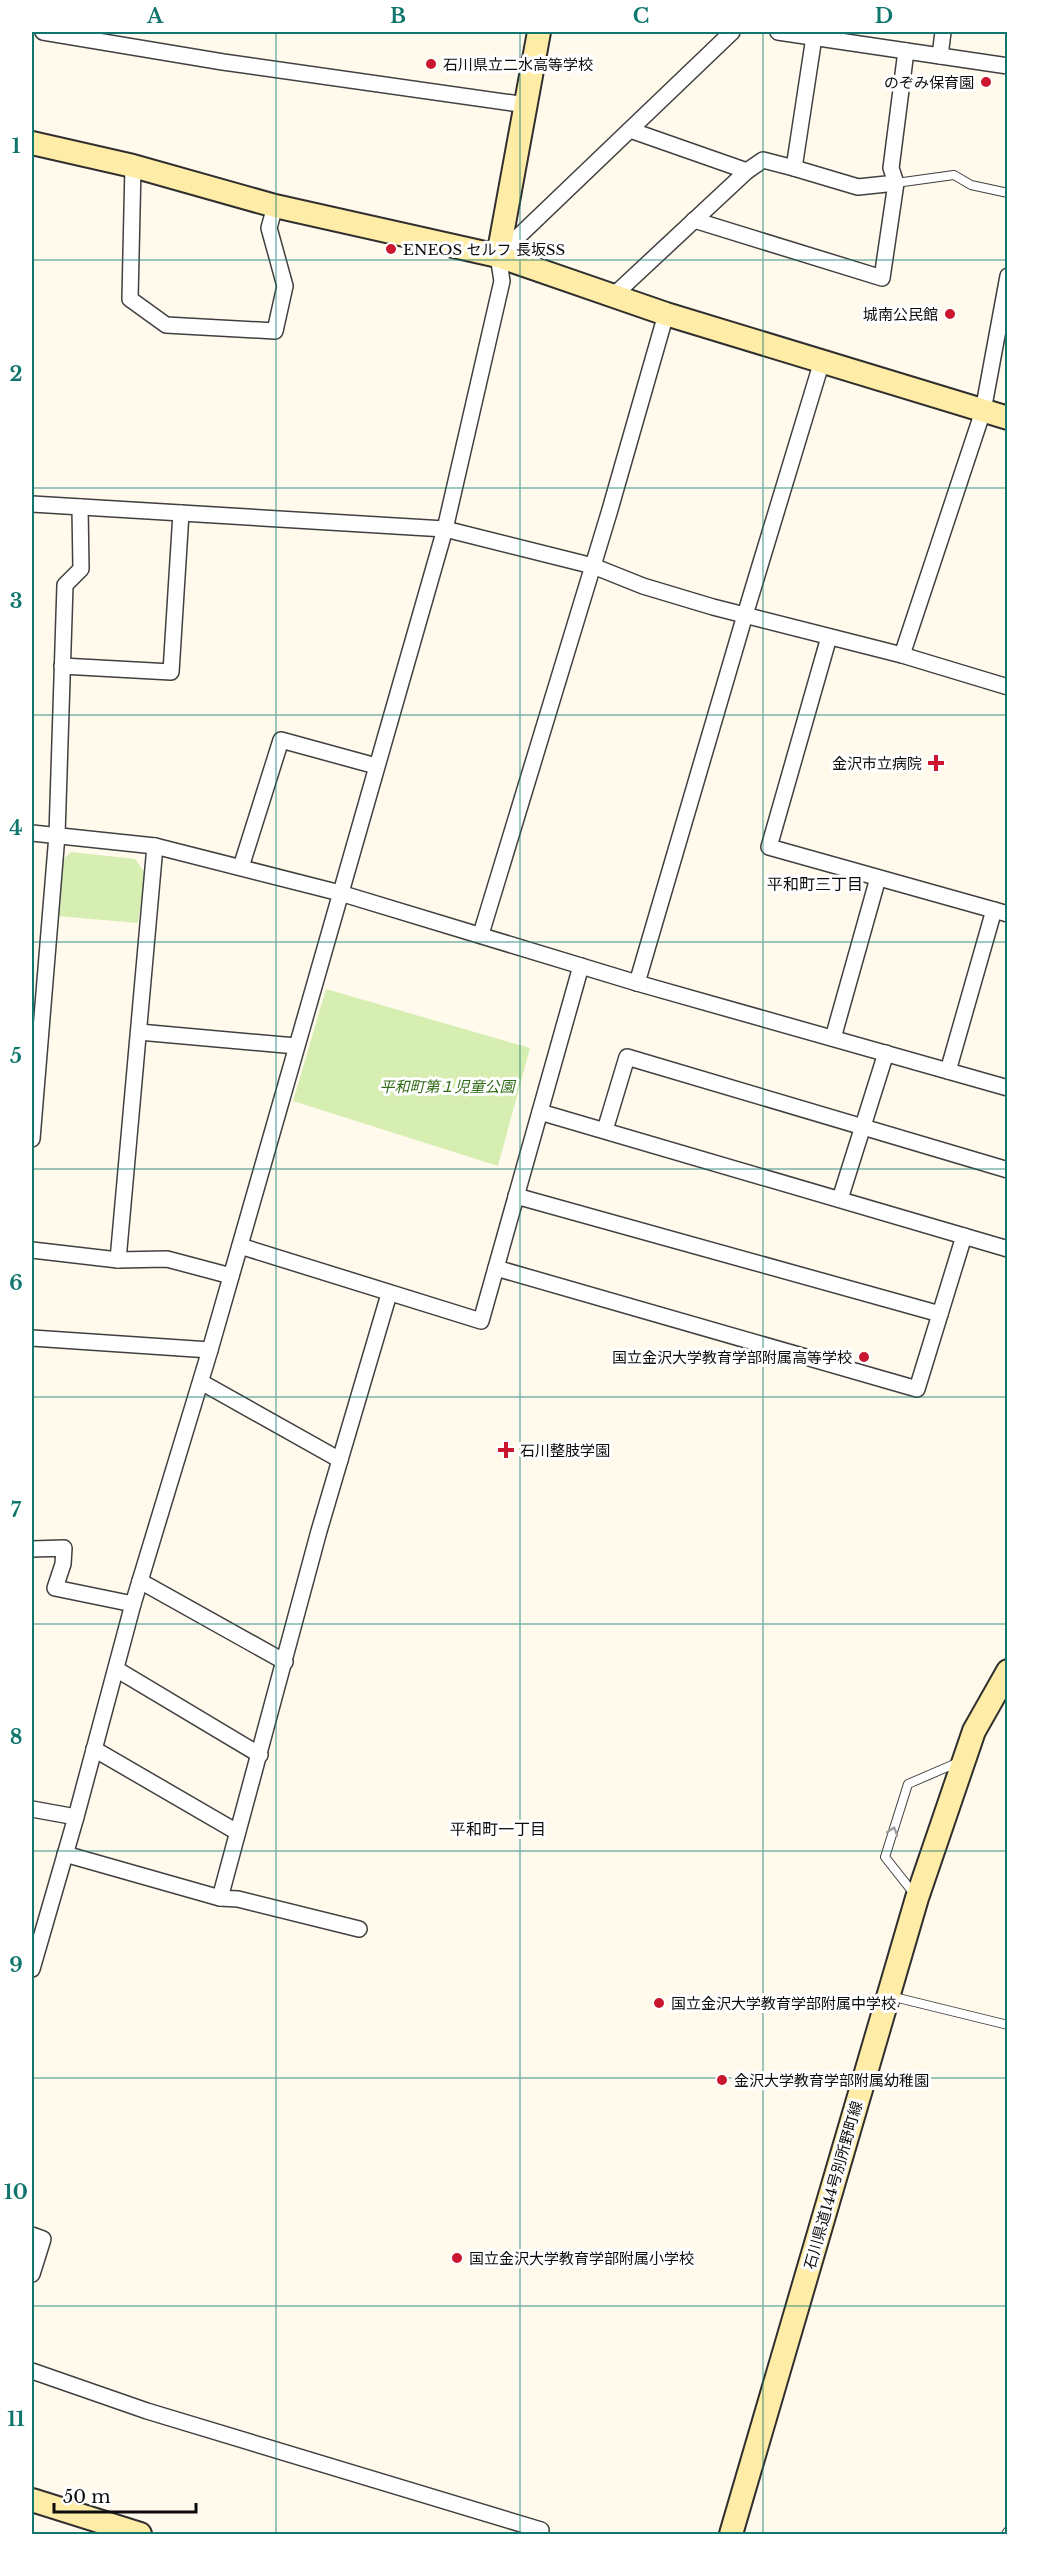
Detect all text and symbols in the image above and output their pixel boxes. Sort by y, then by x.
text: A [146,4,164,28]
text: B [390,4,406,28]
text: C [633,4,649,28]
text: D [875,4,893,28]
place label: 石川県立二水高等学校 [443,55,593,74]
marker: 石川県立二水高等学校 [424,57,438,71]
place label: のぞみ保育園 [884,73,974,92]
marker: のぞみ保育園 [979,75,993,89]
text: 1 [12,134,21,158]
place label: ENEOS セルフ 長坂SS [403,240,565,259]
marker: ENEOS セルフ 長坂SS [384,242,398,256]
place label: 城南公民館 [863,305,938,324]
marker: 城南公民館 [943,307,957,321]
text: 2 [9,362,23,386]
text: 3 [10,589,22,613]
place label: 金沢市立病院 [832,754,922,773]
marker: 金沢市立病院 [927,754,945,772]
text: 4 [9,816,23,840]
district label: 平和町三丁目 [767,874,863,894]
text: 5 [10,1044,22,1068]
park label: 平和町第１児童公園 [379,1077,516,1096]
text: 6 [9,1271,23,1295]
place label: 国立金沢大学教育学部附属高等学校 [612,1348,852,1367]
marker: 国立金沢大学教育学部附属高等学校 [857,1350,871,1364]
marker: 石川整肢学園 [497,1441,515,1459]
place label: 石川整肢学園 [520,1441,610,1460]
text: 7 [11,1498,22,1522]
text: 8 [10,1725,22,1749]
district label: 平和町一丁目 [450,1819,546,1839]
one-way arrow [886,1826,898,1837]
text: 9 [9,1953,23,1977]
place label: 国立金沢大学教育学部附属中学校 [671,1994,896,2013]
marker: 国立金沢大学教育学部附属中学校 [652,1996,666,2010]
place label: 金沢大学教育学部附属幼稚園 [734,2071,929,2090]
marker: 金沢大学教育学部附属幼稚園 [715,2073,729,2087]
street label: 石川県道144号別所野町線 [800,2099,866,2271]
text: 10 [4,2180,28,2204]
place label: 国立金沢大学教育学部附属小学校 [469,2249,694,2268]
marker: 国立金沢大学教育学部附属小学校 [450,2251,464,2265]
text: 11 [7,2407,25,2431]
scale bar [54,2476,196,2514]
text: 50 m [63,2486,111,2508]

